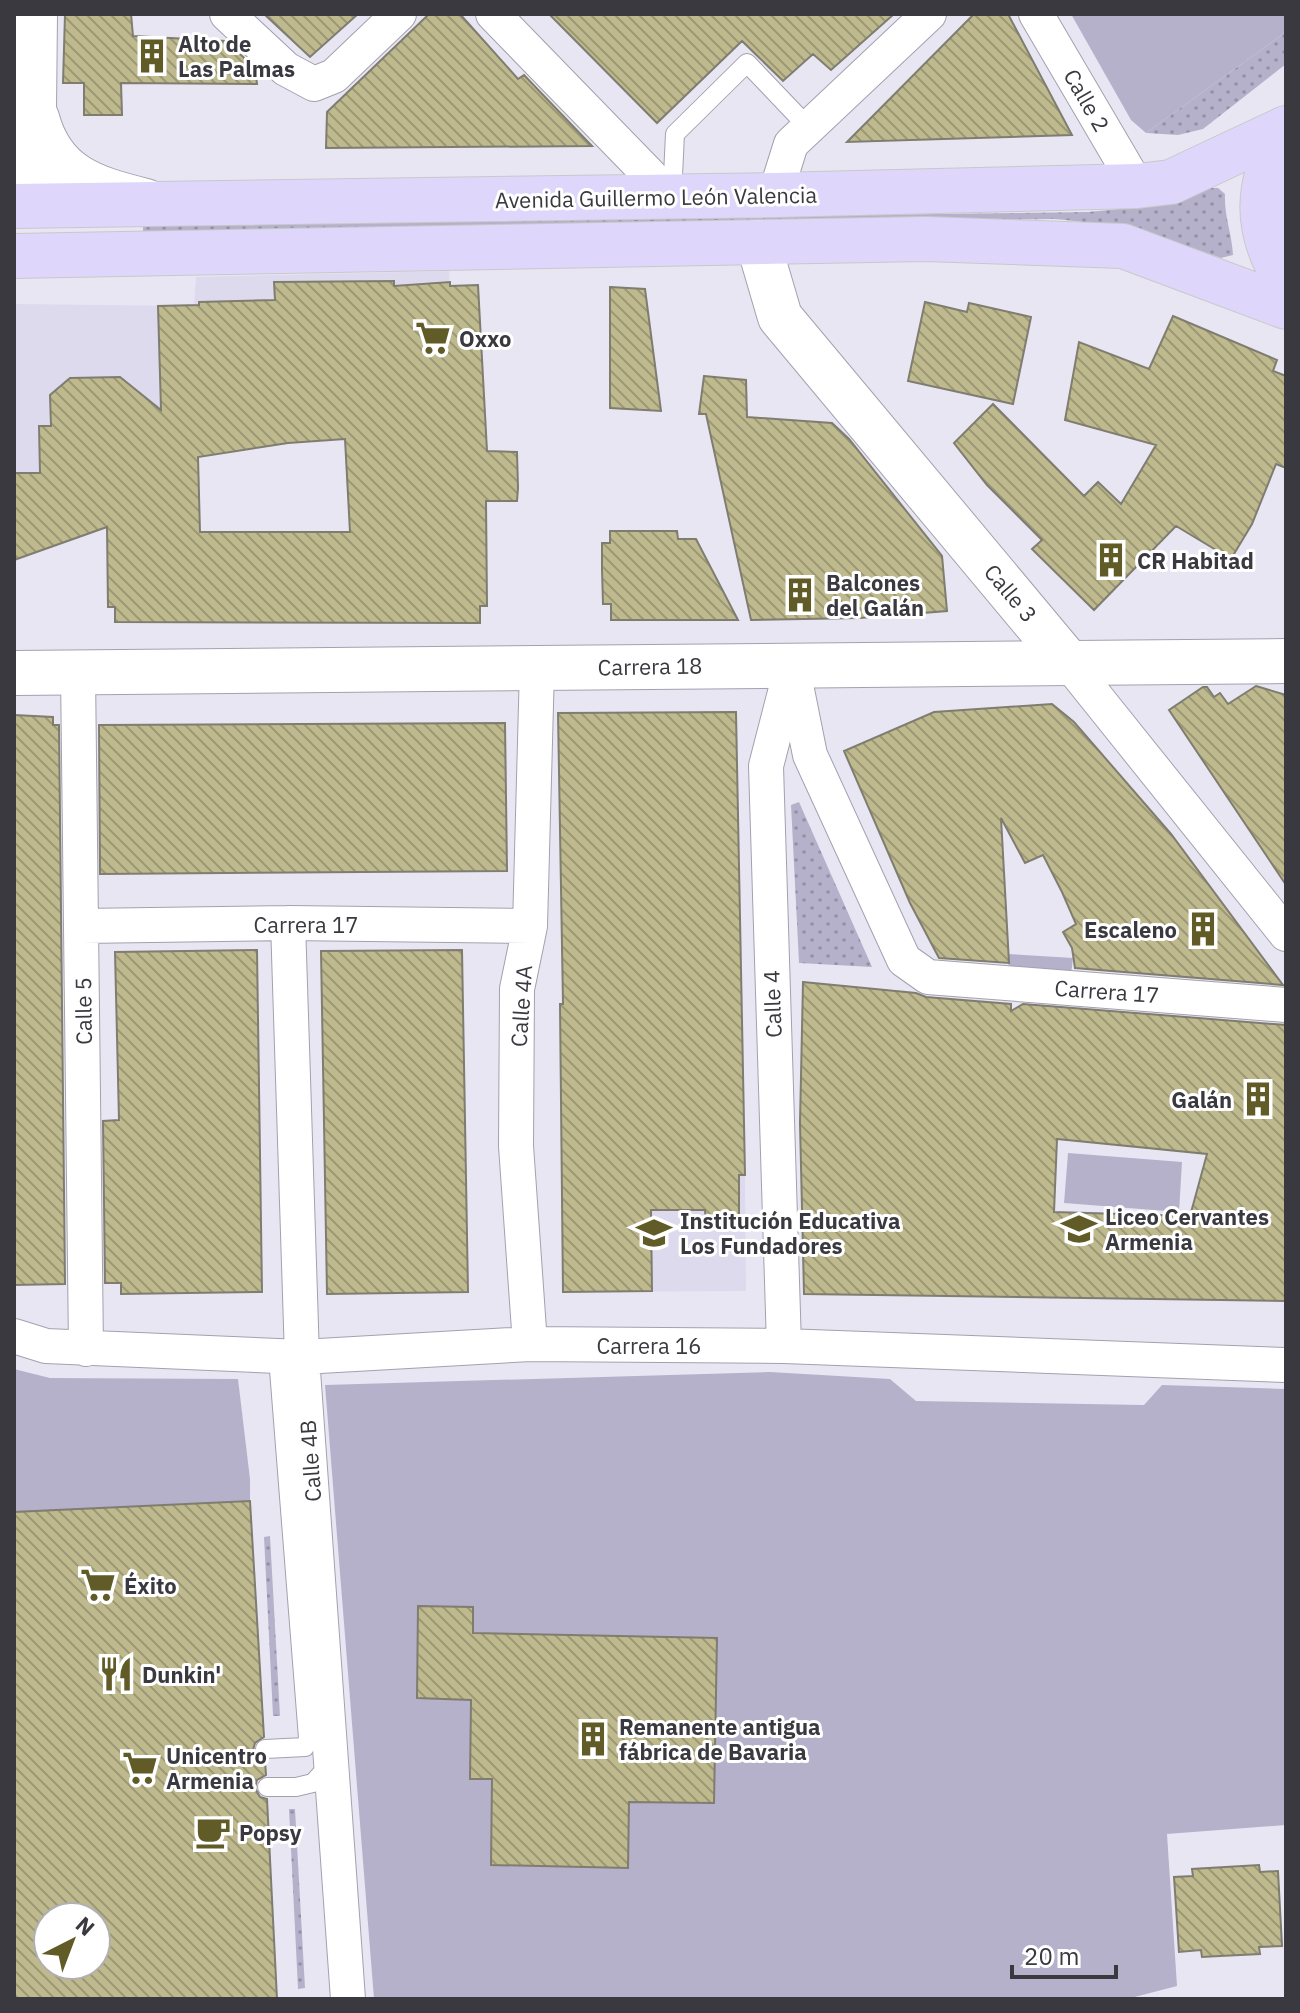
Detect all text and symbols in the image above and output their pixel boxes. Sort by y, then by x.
place label: Alto de Las Palmas [178,29,295,83]
building icon: Alto de Las Palmas [133,37,171,75]
street label: Calle 2 [1058,63,1116,137]
street label: Avenida Guillermo León Valencia [495,180,818,214]
supermarket icon: Oxxo [414,319,452,357]
place label: Oxxo [459,324,511,353]
building icon: CR Habitad [1092,541,1130,579]
place label: CR Habitad [1137,546,1254,575]
street label: Calle 3 [978,558,1044,628]
place label: Balcones del Galán [826,568,924,622]
building icon: Balcones del Galán [781,576,819,614]
street label: Carrera 18 [597,651,703,681]
street label: Carrera 17 [254,910,358,939]
building icon: Escaleno [1184,910,1222,948]
place label: Escaleno [1084,915,1177,944]
street label: Calle 4A [504,964,538,1048]
street label: Calle 4 [756,970,788,1038]
street label: Carrera 17 [1054,973,1160,1009]
street label: Calle 5 [68,977,98,1045]
building icon: Galán [1239,1080,1277,1118]
place label: Galán [1171,1085,1232,1114]
place label: Liceo Cervantes Armenia [1105,1202,1269,1256]
place label: Institución Educativa Los Fundadores [680,1206,900,1260]
school or university icon: Liceo Cervantes Armenia [1060,1210,1098,1248]
school or university icon: Institución Educativa Los Fundadores [635,1214,673,1252]
street label: Carrera 16 [597,1331,701,1360]
street label: Calle 4B [293,1419,327,1503]
supermarket icon: Éxito [79,1566,117,1604]
place label: Éxito [124,1571,177,1600]
restaurant icon: Dunkin' [97,1655,135,1693]
place label: Dunkin' [142,1660,221,1689]
place label: Remanente antigua fábrica de Bavaria [619,1712,821,1766]
building icon: Remanente antigua fábrica de Bavaria [574,1720,612,1758]
place label: Unicentro Armenia [166,1741,267,1795]
supermarket icon: Unicentro Armenia [121,1749,159,1787]
cafe icon: Popsy [194,1813,232,1851]
place label: Popsy [239,1818,302,1847]
north arrow [32,1901,112,1981]
text: N [70,1910,101,1942]
scale bar [1012,1929,1116,1979]
text: 20 m [1024,1940,1079,1972]

